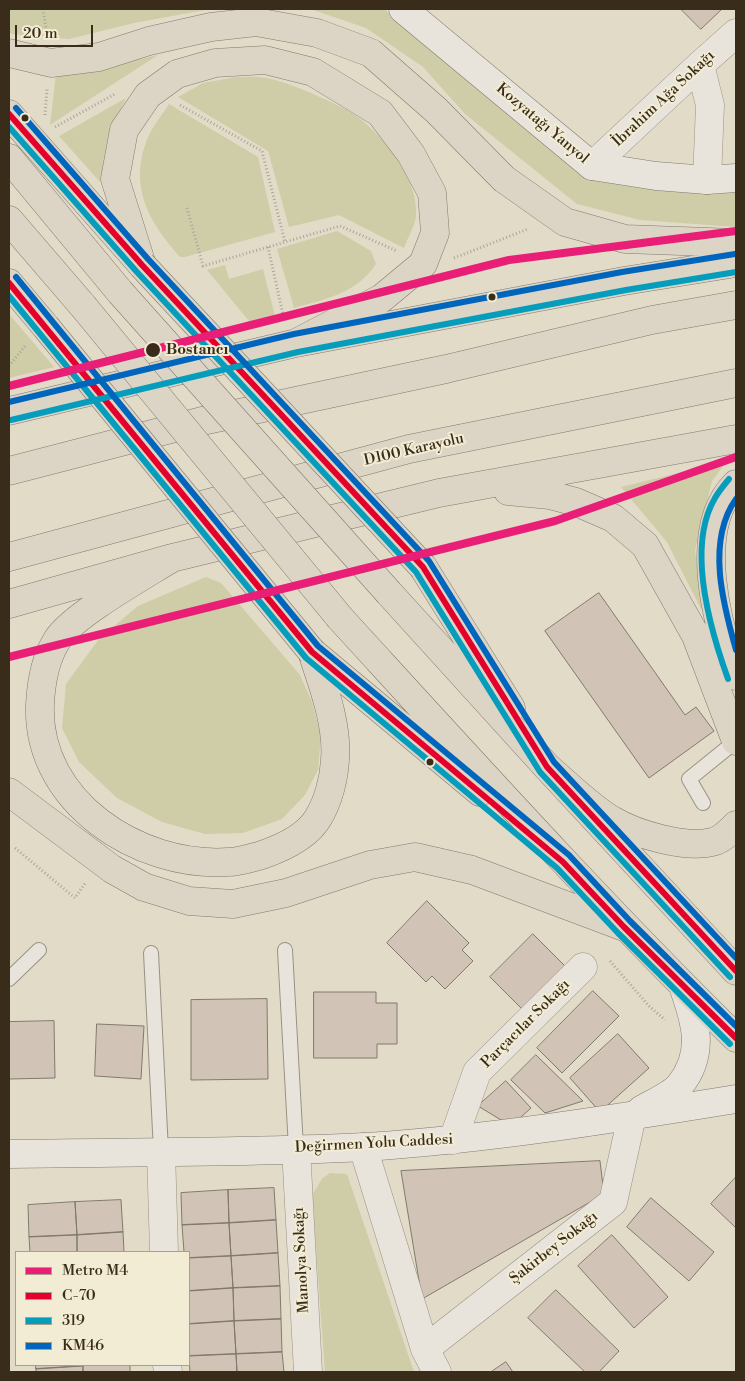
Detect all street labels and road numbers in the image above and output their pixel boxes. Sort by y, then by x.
street label: İbrahim Ağa Sokağı [609,47,719,151]
street label: Kozyatağı Yanyol [492,80,592,168]
street label: D100 Karayolu [362,430,466,470]
street label: Parçacılar Sokağı [478,976,574,1072]
street label: Değirmen Yolu Caddesi [294,1131,454,1157]
street label: Manolya Sokağı [290,1206,314,1314]
street label: Şakirbey Sokağı [506,1208,602,1288]

